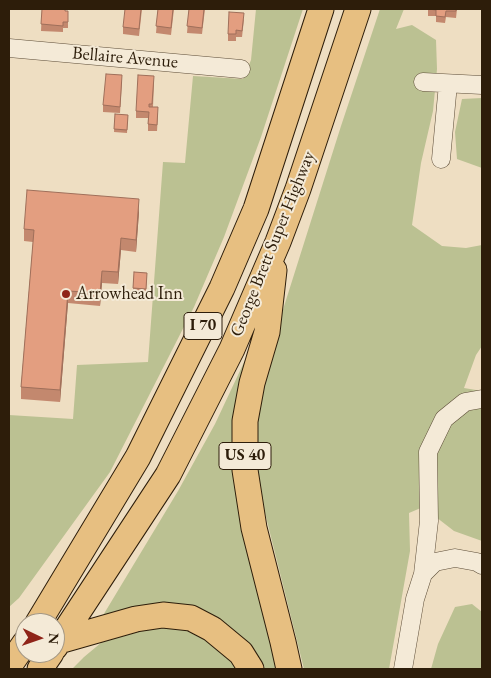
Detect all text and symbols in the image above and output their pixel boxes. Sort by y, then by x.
street label: Bellaire Avenue [71,43,179,73]
street label: George Brett Super Highway [226,148,320,340]
place label: Arrowhead Inn [76,283,183,305]
marker: Arrowhead Inn [60,288,72,300]
road number: I 70 [184,312,222,340]
road number: US 40 [219,442,271,470]
north arrow [15,613,65,663]
text: N [45,633,63,645]

